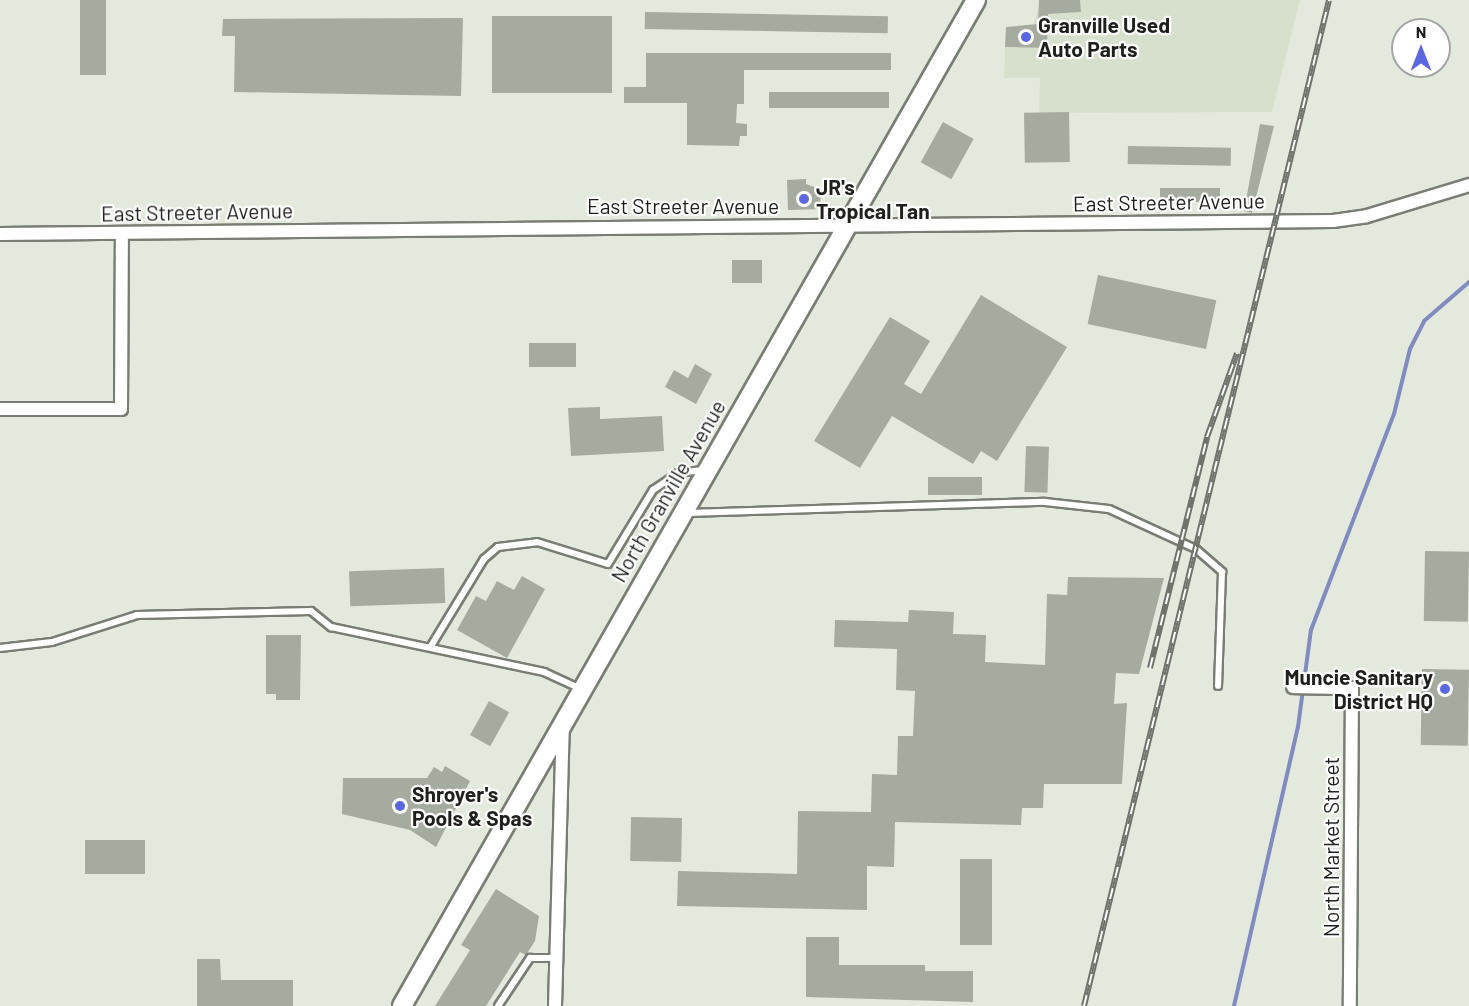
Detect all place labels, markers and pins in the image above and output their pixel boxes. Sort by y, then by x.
place label: Granville Used Auto Parts [1038,12,1170,62]
marker: Granville Used Auto Parts [1019,30,1033,44]
place label: JR's Tropical Tan [816,174,930,224]
marker: JR's Tropical Tan [797,192,811,206]
place label: Muncie Sanitary District HQ [1285,664,1433,714]
marker: Muncie Sanitary District HQ [1438,682,1452,696]
place label: Shroyer's Pools & Spas [412,781,532,831]
marker: Shroyer's Pools & Spas [393,799,407,813]

